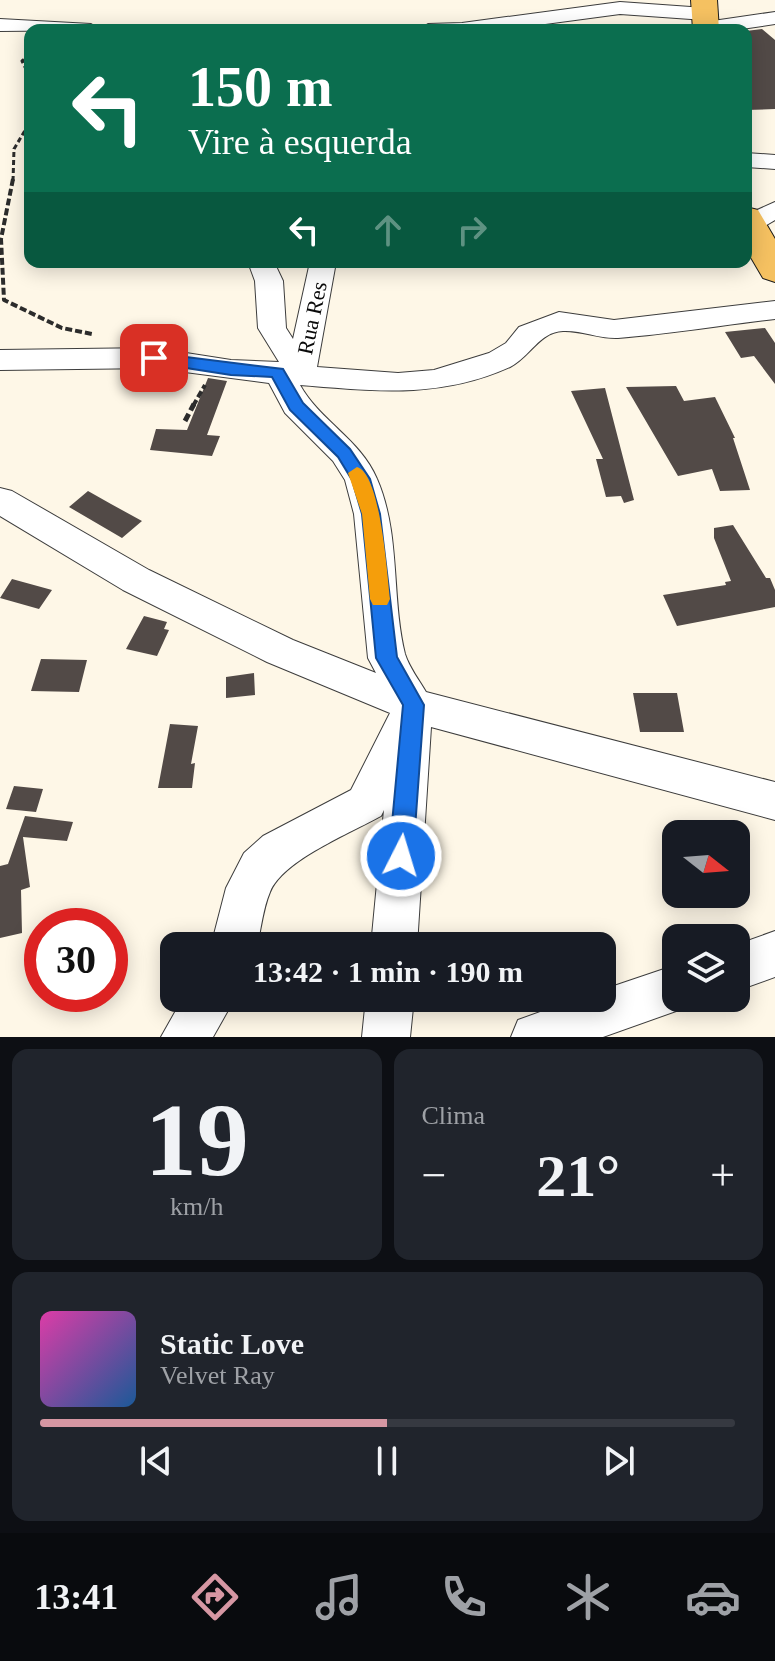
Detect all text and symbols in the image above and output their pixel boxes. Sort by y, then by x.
icon: left [56,56,160,160]
text: 150 m [188,56,333,118]
text: Vire à esquerda [188,122,412,162]
icon: left [282,208,326,252]
icon: ahead [366,208,410,252]
icon: right [450,208,494,252]
street label: Rua Res [292,279,332,357]
pin [120,324,188,392]
icon: arrive [132,336,176,380]
position arrow [359,814,443,898]
north arrow [662,820,750,908]
map controls [662,820,750,1012]
speed limit sign: 30 [24,908,128,1012]
button: layers [662,924,750,1012]
text: 13:42 · 1 min · 190 m [253,955,523,988]
text: 19 [145,1082,249,1197]
text: Clima [422,1101,485,1130]
text: 21° [536,1143,620,1209]
text: − [422,1151,446,1200]
text: + [710,1151,735,1200]
text: km/h [170,1192,223,1221]
text: Static Love [160,1327,304,1360]
text: Velvet Ray [160,1361,275,1390]
icon: previous [134,1439,178,1483]
icon: pause [365,1439,409,1483]
icon: next [597,1439,641,1483]
icon: directions [187,1569,243,1625]
icon: music [311,1569,367,1625]
icon: phone [436,1569,492,1625]
icon: climate [560,1569,616,1625]
icon: car [685,1569,741,1625]
text: 13:41 [34,1577,118,1617]

